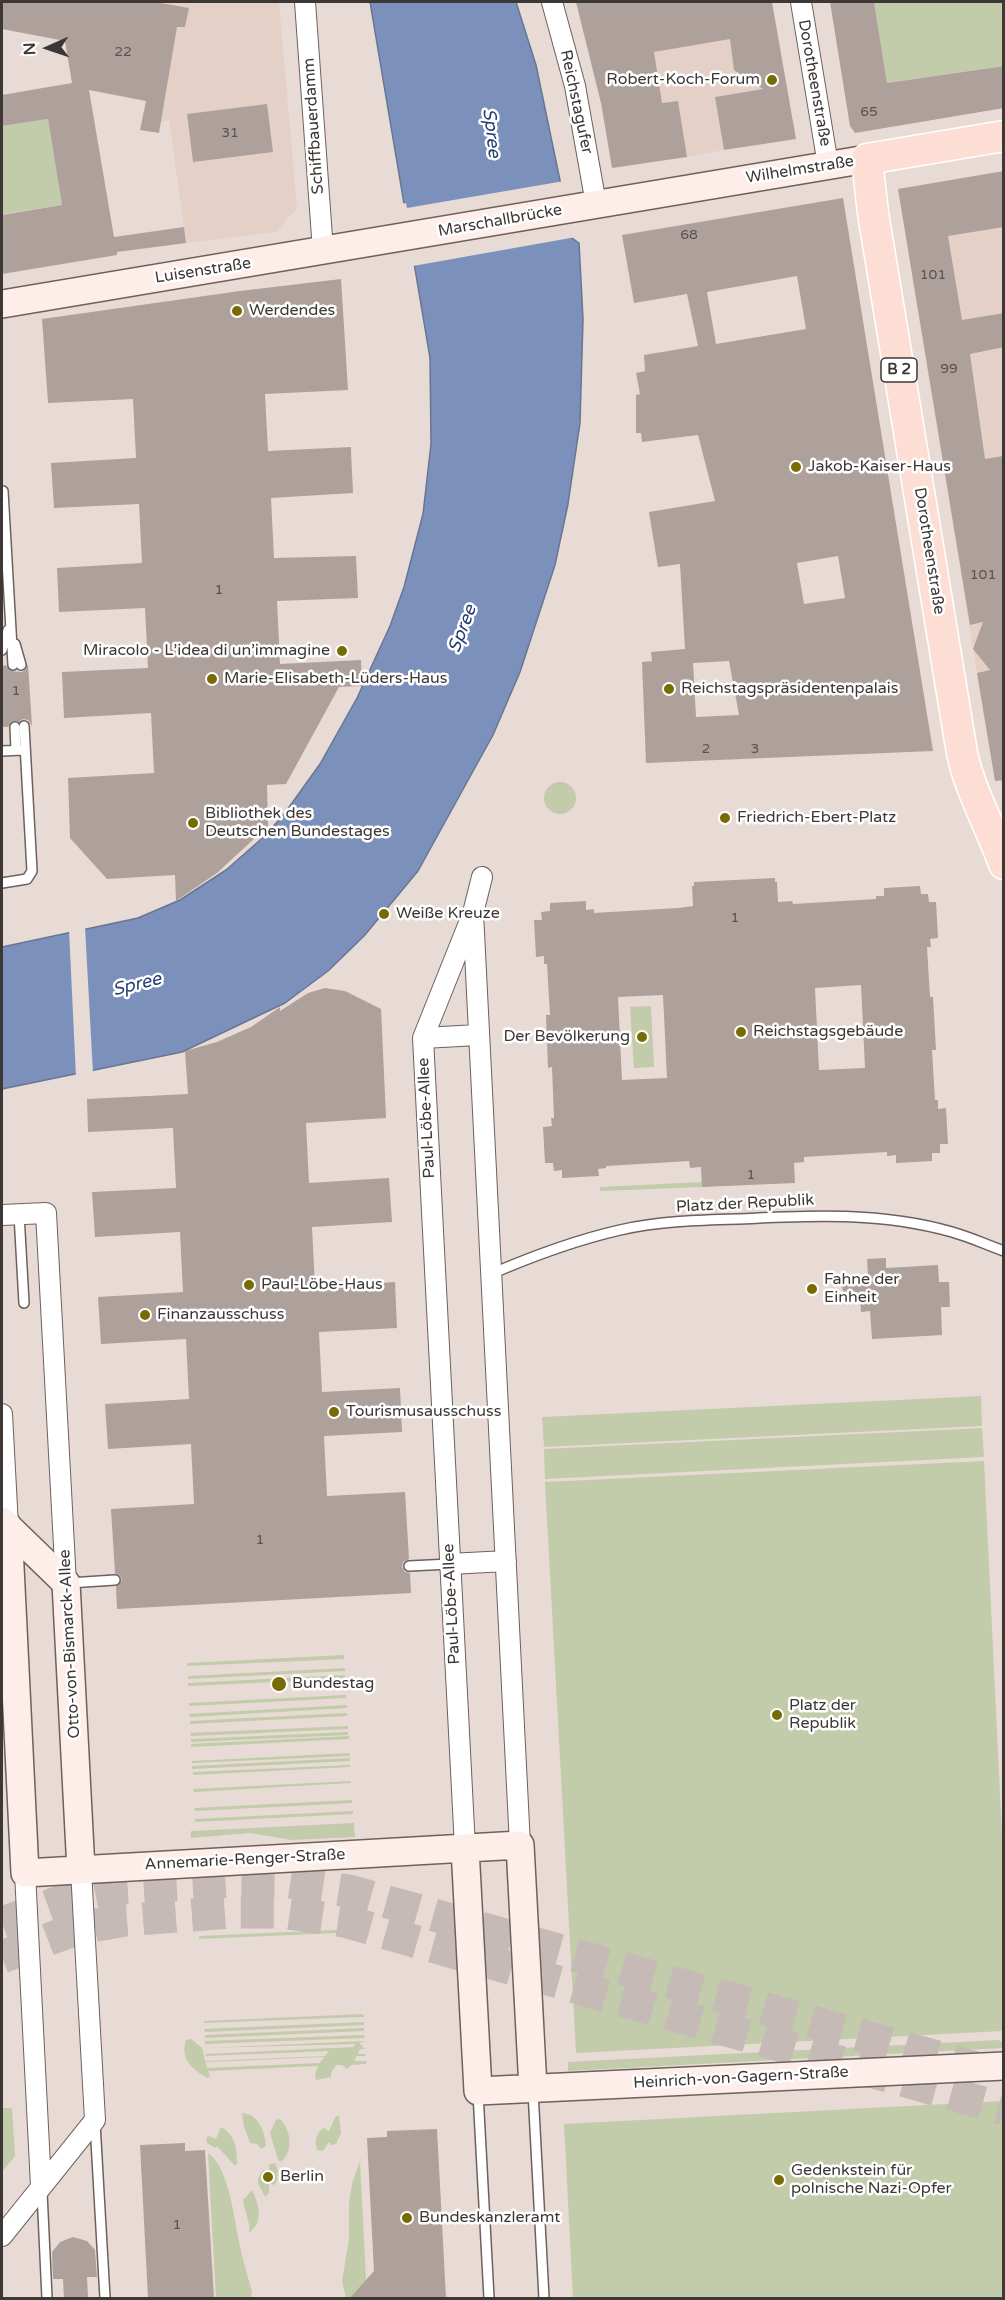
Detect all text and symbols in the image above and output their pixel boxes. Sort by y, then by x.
north arrow [18,18,78,78]
street label: Dorotheenstraße [793,18,835,148]
text: N [20,42,40,56]
house number: 22 [114,44,132,60]
street label: Reichstagufer [556,48,596,156]
street label: Schiffbauerdamm [300,57,328,195]
place label: Robert-Koch-Forum [606,70,760,90]
marker: Robert-Koch-Forum [765,73,779,87]
house number: 65 [860,104,878,120]
water label: Spree [477,107,505,159]
house number: 31 [221,125,239,141]
street label: Wilhelmstraße [745,152,855,188]
street label: Marschallbrücke [436,201,564,241]
house number: 68 [680,227,698,243]
street label: Luisenstraße [154,254,252,288]
house number: 101 [920,267,946,283]
place label: Werdendes [249,301,335,321]
marker: Werdendes [230,304,244,318]
road number: B 2 [881,358,917,382]
house number: 99 [940,361,958,377]
place label: Jakob-Kaiser-Haus [808,457,951,477]
marker: Jakob-Kaiser-Haus [789,460,803,474]
street label: Dorotheenstraße [909,486,949,616]
house number: 101 [970,567,996,583]
house number: 1 [215,582,223,598]
water label: Spree [444,602,482,656]
place label: Miracolo - L’idea di un’immagine [83,641,330,661]
marker: Miracolo - L’idea di un’immagine [335,644,349,658]
place label: Marie-Elisabeth-Lüders-Haus [224,669,447,689]
marker: Marie-Elisabeth-Lüders-Haus [205,672,219,686]
place label: Reichstagspräsidentenpalais [681,679,898,699]
marker: Reichstagspräsidentenpalais [662,682,676,696]
house number: 1 [12,683,20,699]
house number: 2 [702,741,710,757]
house number: 3 [751,741,759,757]
place label: Bibliothek des Deutschen Bundestages [205,804,390,842]
place label: Friedrich-Ebert-Platz [737,808,896,828]
marker: Friedrich-Ebert-Platz [718,811,732,825]
marker: Bibliothek des Deutschen Bundestages [186,816,200,830]
place label: Weiße Kreuze [396,904,500,924]
marker: Weiße Kreuze [377,907,391,921]
house number: 1 [731,910,739,926]
water label: Spree [110,969,164,1001]
place label: Reichstagsgebäude [753,1022,903,1042]
marker: Reichstagsgebäude [734,1025,748,1039]
place label: Der Bevölkerung [504,1027,630,1047]
marker: Der Bevölkerung [635,1030,649,1044]
street label: Paul-Löbe-Allee [414,1057,440,1179]
house number: 1 [747,1167,755,1183]
street label: Platz der Republik [675,1191,815,1217]
place label: Fahne der Einheit [824,1270,899,1308]
place label: Paul-Löbe-Haus [261,1275,383,1295]
marker: Paul-Löbe-Haus [242,1278,256,1292]
marker: Fahne der Einheit [805,1282,819,1296]
place label: Finanzausschuss [157,1305,284,1325]
marker: Finanzausschuss [138,1308,152,1322]
place label: Tourismusausschuss [346,1402,501,1422]
marker: Tourismusausschuss [327,1405,341,1419]
house number: 1 [256,1532,264,1548]
street label: Paul-Löbe-Allee [439,1543,465,1665]
street label: Otto-von-Bismarck-Allee [55,1549,85,1739]
place label: Bundestag [292,1674,374,1694]
marker: Bundestag [270,1675,288,1693]
place label: Platz der Republik [789,1696,856,1734]
marker: Platz der Republik [770,1708,784,1722]
street label: Annemarie-Renger-Straße [144,1845,346,1875]
street label: Heinrich-von-Gagern-Straße [633,2063,849,2093]
place label: Gedenkstein für polnische Nazi-Opfer [791,2161,952,2199]
place label: Berlin [280,2167,324,2187]
marker: Berlin [261,2170,275,2184]
marker: Gedenkstein für polnische Nazi-Opfer [772,2173,786,2187]
place label: Bundeskanzleramt [419,2208,560,2228]
marker: Bundeskanzleramt [400,2211,414,2225]
house number: 1 [173,2217,181,2233]

